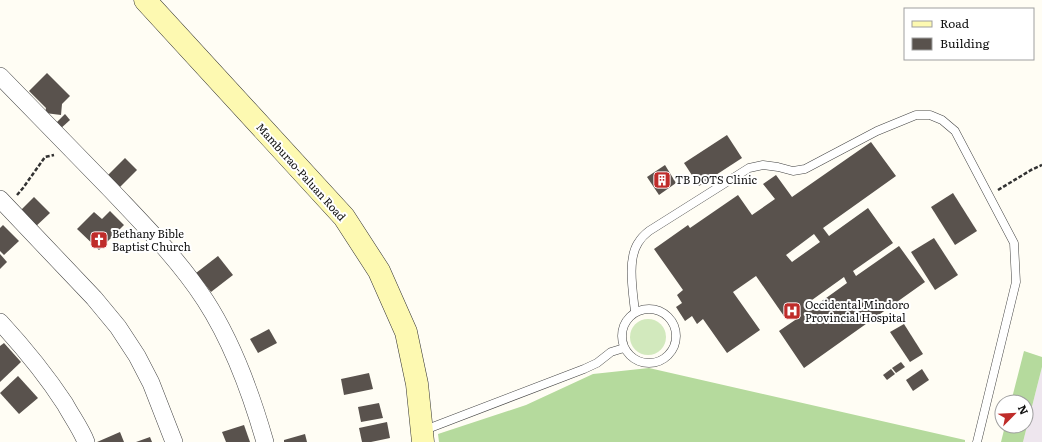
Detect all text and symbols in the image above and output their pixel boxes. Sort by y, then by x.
legend [904,8,1034,60]
text: Road [940,14,970,32]
text: Building [940,34,990,52]
street label: Mamburao-Paluan Road [253,119,350,224]
building icon: TB DOTS Clinic [652,170,672,190]
place label: TB DOTS Clinic [675,171,758,187]
place label: Bethany Bible Baptist Church [112,225,191,254]
church icon: Bethany Bible Baptist Church [89,230,109,250]
place label: Occidental Mindoro Provincial Hospital [805,296,910,325]
hospital icon: Occidental Mindoro Provincial Hospital [782,301,802,321]
north arrow [994,394,1034,434]
text: N [1015,402,1033,417]

